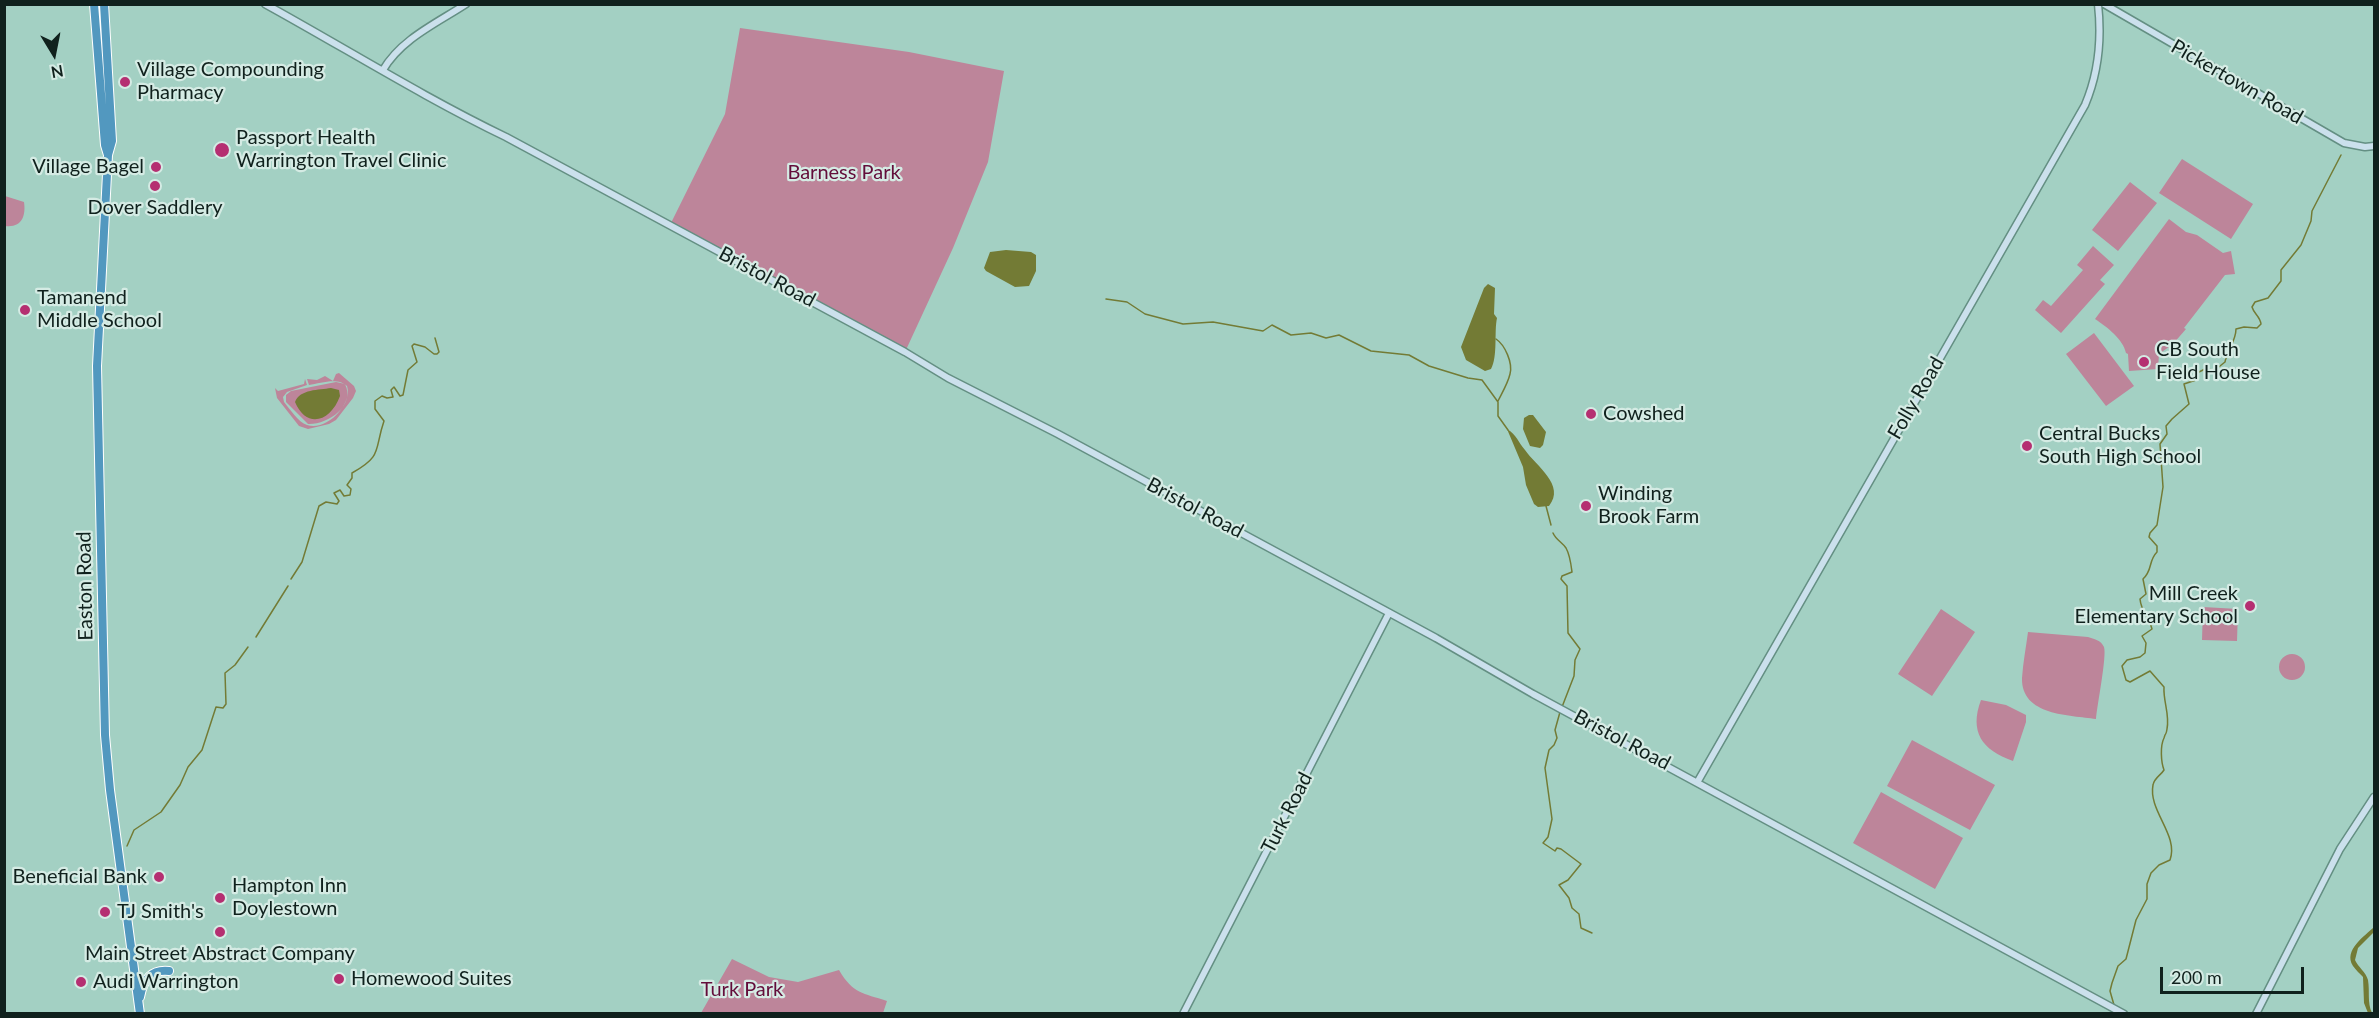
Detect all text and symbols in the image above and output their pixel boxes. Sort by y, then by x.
north arrow [24,24,84,84]
street label: Pickertown Road [2167,35,2307,129]
place label: Village Compounding Pharmacy [137,58,324,105]
text: N [50,62,65,83]
marker: Village Compounding Pharmacy [118,75,132,89]
place label: Passport Health Warrington Travel Clinic [236,126,446,173]
marker: Passport Health Warrington Travel Clinic [213,141,231,159]
place label: Village Bagel [32,155,144,179]
marker: Village Bagel [149,160,163,174]
park label: Barness Park [787,161,901,185]
marker: Dover Saddlery [148,179,162,193]
place label: Dover Saddlery [87,196,223,220]
street label: Bristol Road [715,241,819,313]
place label: Tamanend Middle School [37,286,162,333]
marker: Tamanend Middle School [18,303,32,317]
place label: CB South Field House [2156,338,2260,385]
street label: Folly Road [1883,353,1949,443]
marker: CB South Field House [2137,355,2151,369]
place label: Cowshed [1603,402,1685,426]
marker: Cowshed [1584,407,1598,421]
place label: Central Bucks South High School [2039,422,2201,469]
marker: Central Bucks South High School [2020,439,2034,453]
street label: Bristol Road [1143,472,1247,544]
place label: Winding Brook Farm [1598,482,1699,529]
marker: Winding Brook Farm [1579,499,1593,513]
street label: Easton Road [72,531,98,641]
place label: Mill Creek Elementary School [2075,582,2238,629]
marker: Mill Creek Elementary School [2243,599,2257,613]
street label: Bristol Road [1570,704,1674,776]
street label: Turk Road [1256,768,1318,858]
place label: Beneficial Bank [12,865,147,889]
marker: Beneficial Bank [152,870,166,884]
place label: Hampton Inn Doylestown [232,874,347,921]
marker: Hampton Inn Doylestown [213,891,227,905]
place label: TJ Smith's [117,900,204,924]
marker: TJ Smith's [98,905,112,919]
marker: Main Street Abstract Company [213,925,227,939]
place label: Main Street Abstract Company [85,942,355,966]
scale bar [2163,955,2307,993]
text: 200 m [2171,966,2222,988]
place label: Homewood Suites [351,967,512,991]
place label: Audi Warrington [93,970,239,994]
marker: Homewood Suites [332,972,346,986]
marker: Audi Warrington [74,975,88,989]
park label: Turk Park [701,978,783,1002]

